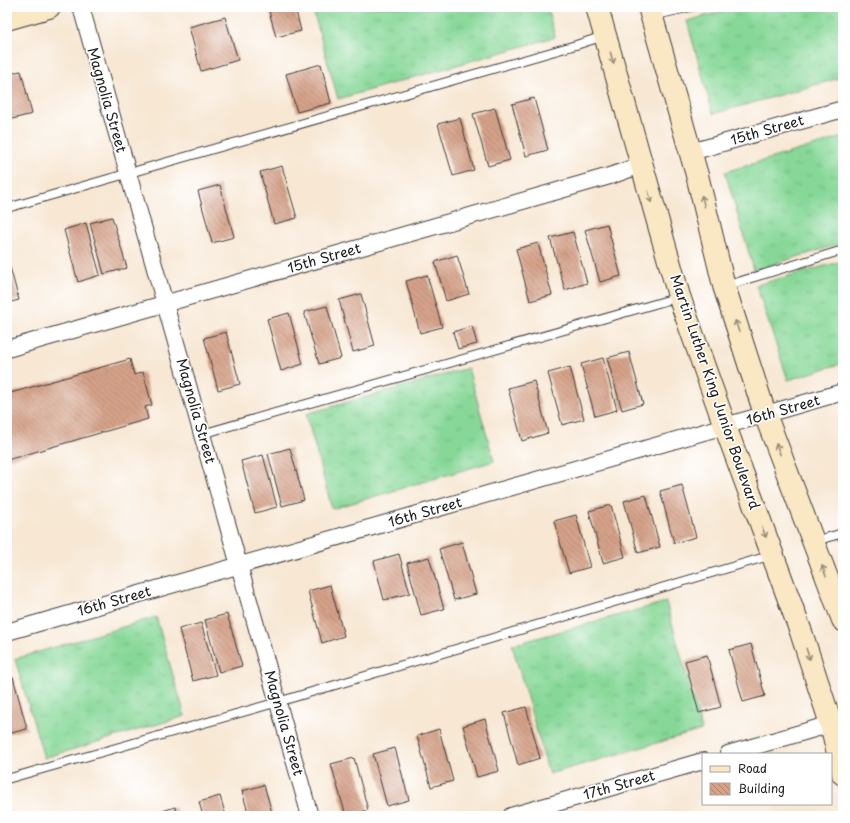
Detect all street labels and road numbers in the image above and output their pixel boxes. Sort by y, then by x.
street label: Magnolia Street [82,45,133,155]
street label: 15th Street [728,109,806,150]
street label: 15th Street [285,237,363,278]
street label: Martin Luther King Junior Boulevard [665,272,766,512]
street label: Magnolia Street [171,356,222,466]
street label: 16th Street [744,389,822,430]
street label: 16th Street [386,491,464,532]
street label: 16th Street [75,580,153,621]
street label: Magnolia Street [259,668,310,778]
street label: 17th Street [580,764,658,805]

